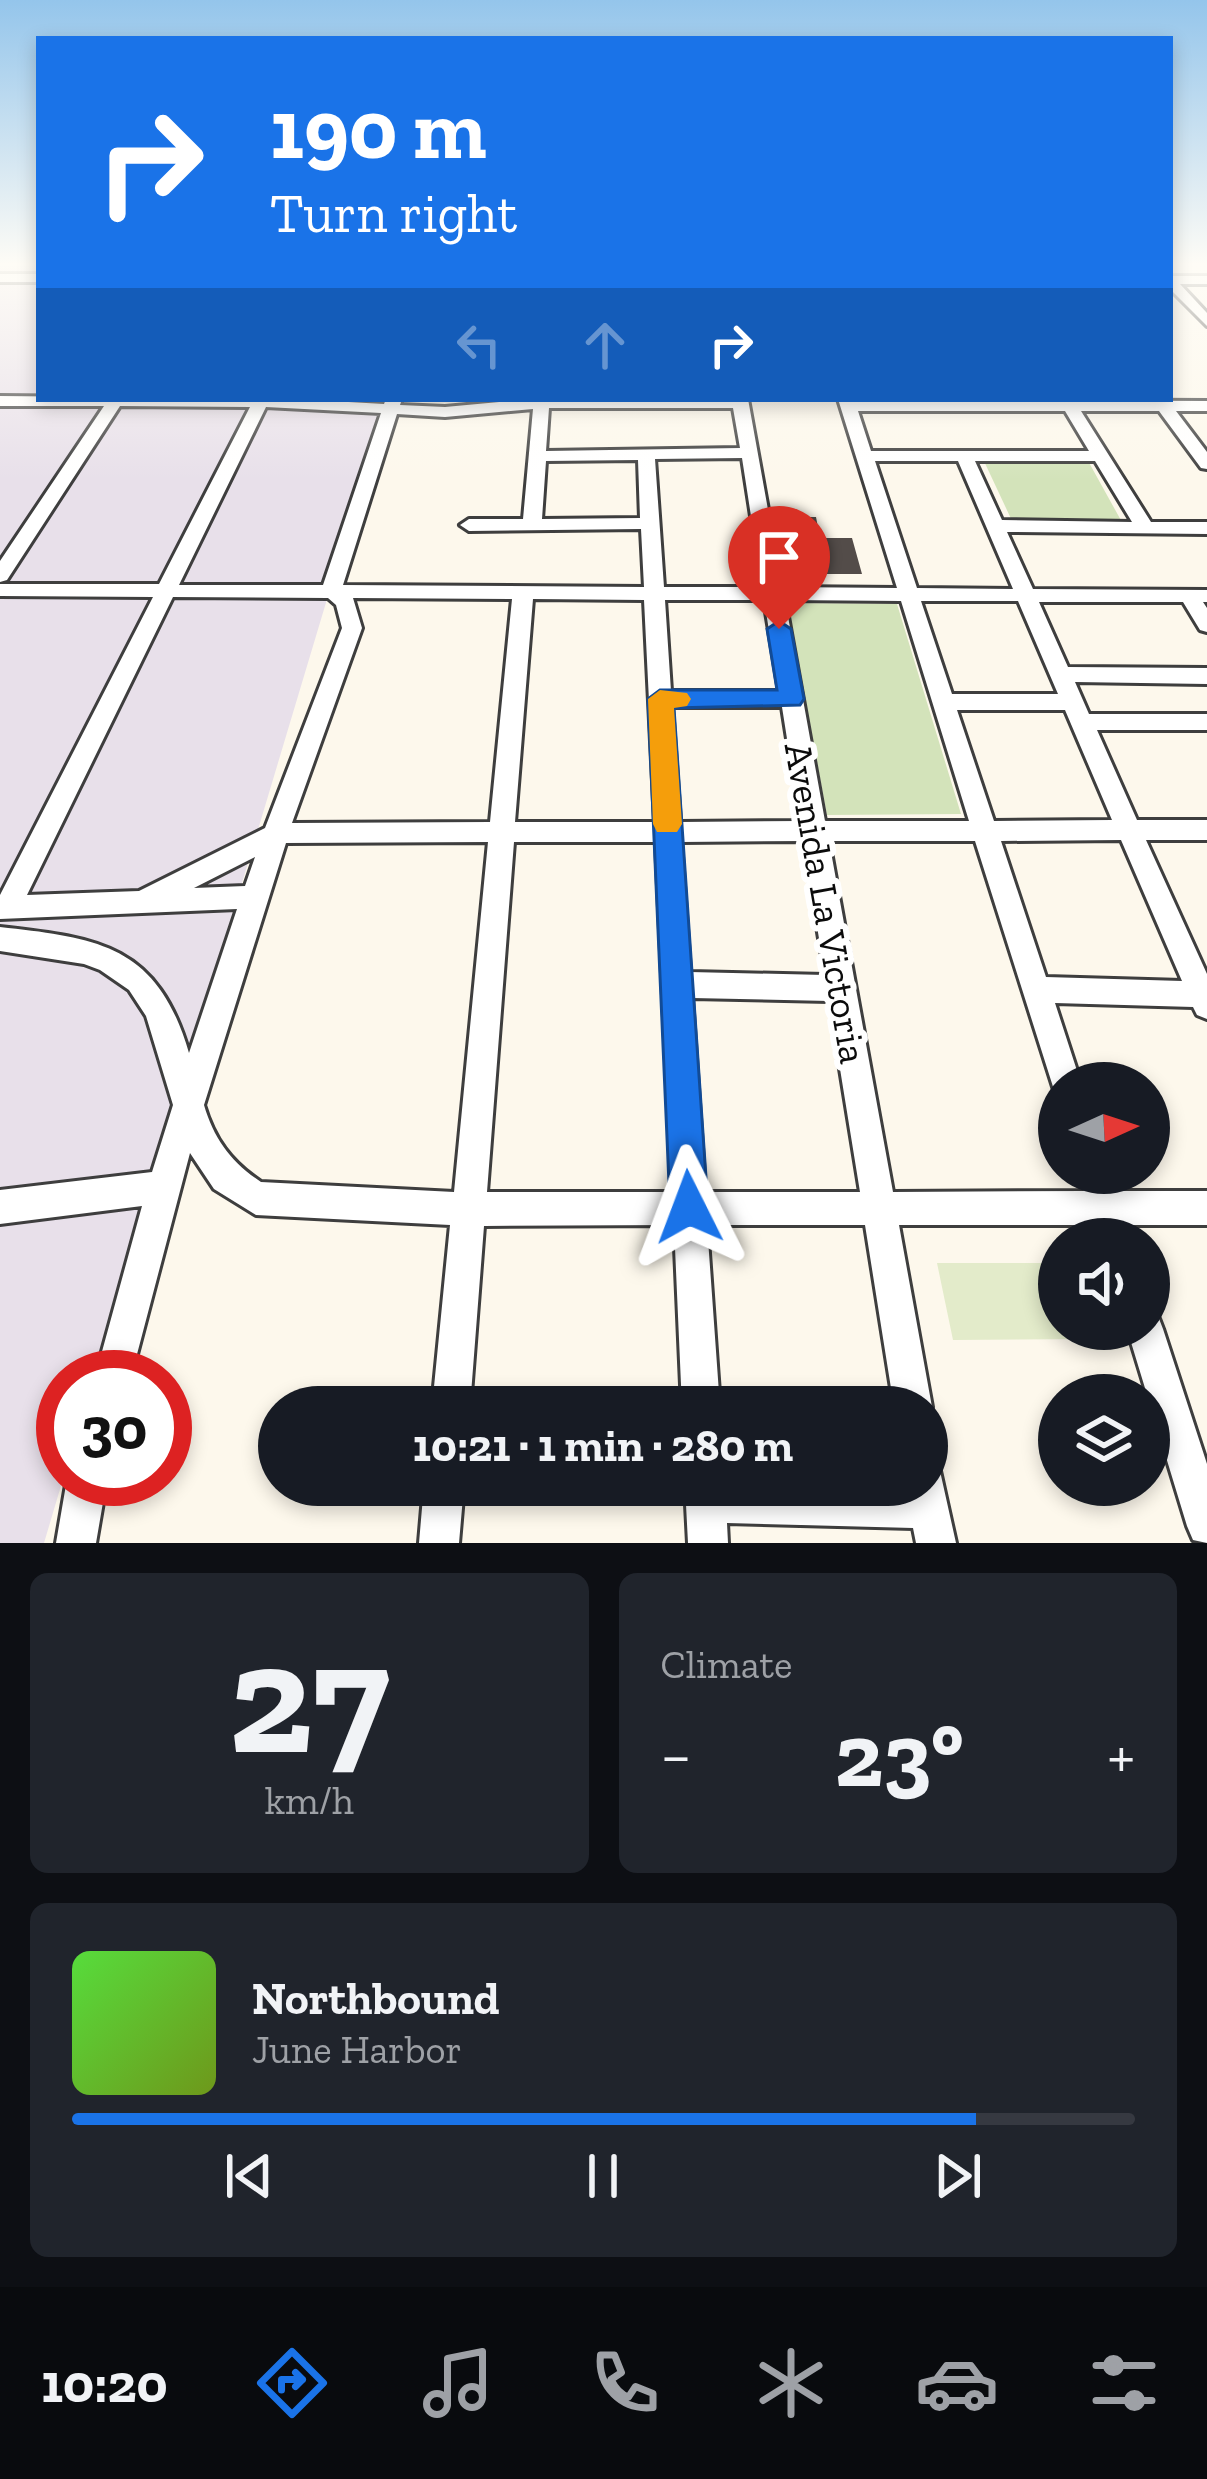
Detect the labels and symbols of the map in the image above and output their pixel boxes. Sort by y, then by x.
pin [728,506,830,629]
street label: Avenida La Victoria [775,739,877,1067]
north arrow [1038,1062,1170,1194]
position arrow [626,1144,752,1270]
speed limit sign: 30 [36,1350,192,1506]

